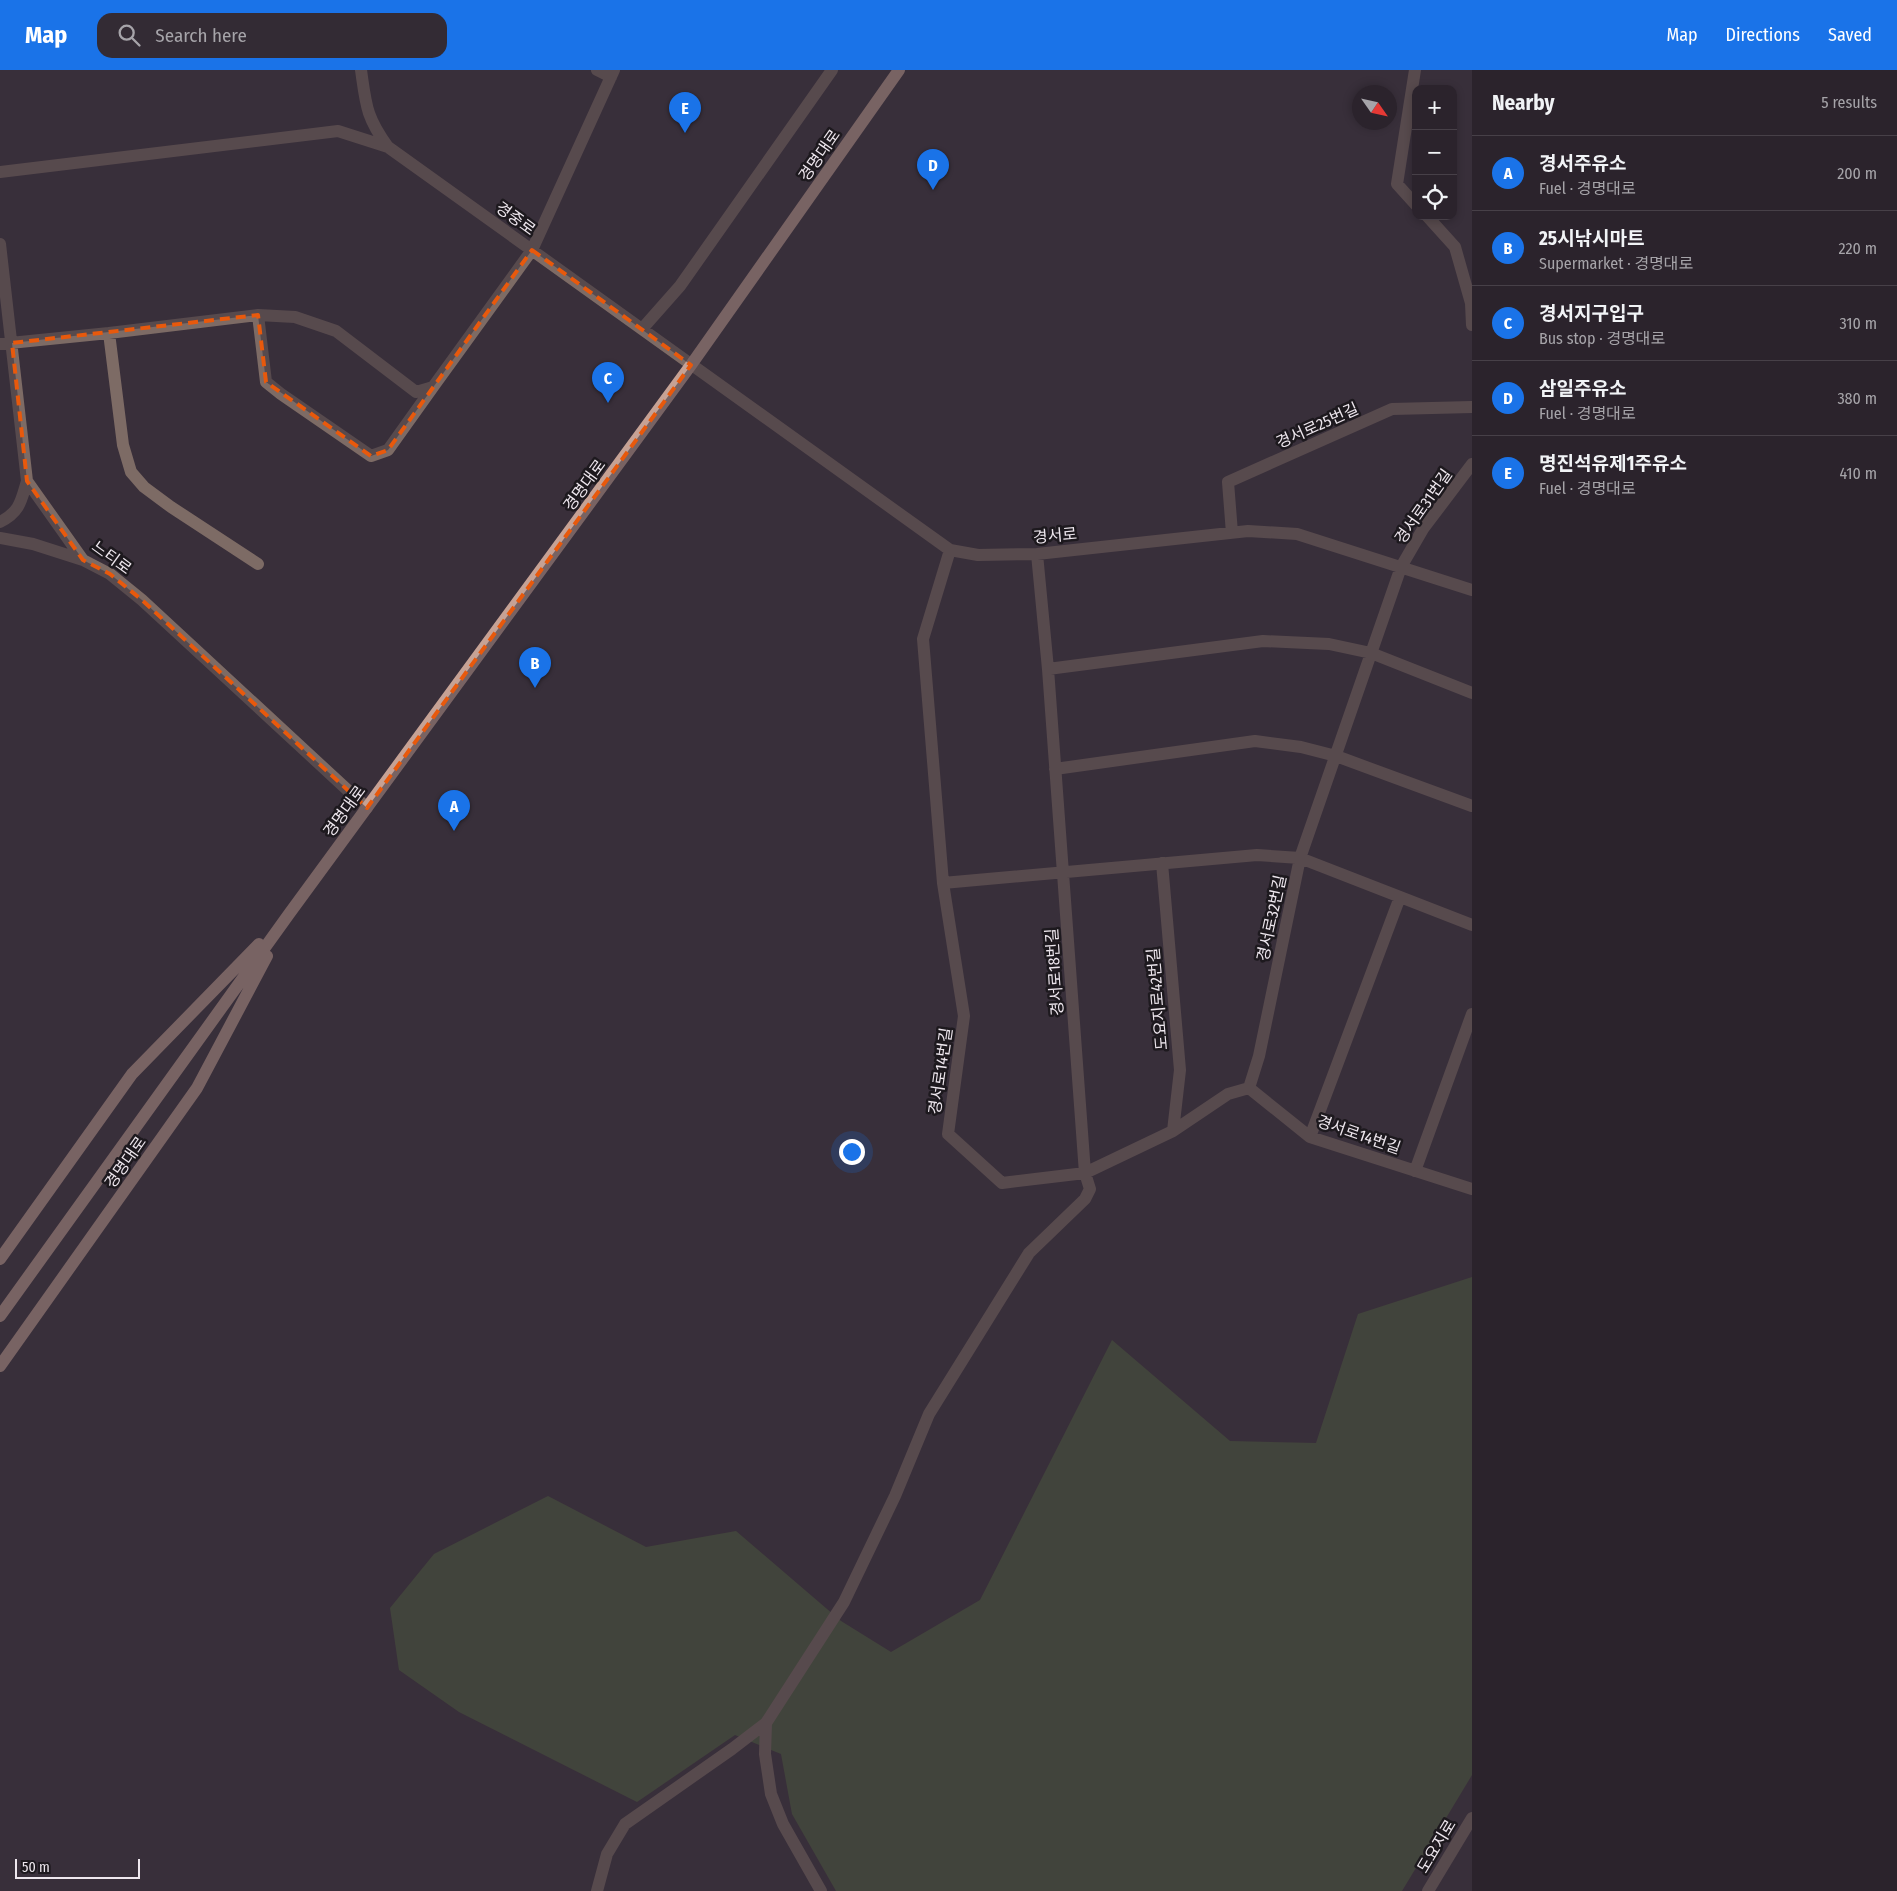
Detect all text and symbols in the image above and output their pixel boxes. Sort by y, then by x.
search box [97,13,447,58]
text: Map [25,21,67,49]
icon: search [115,21,143,49]
text: Search here [155,24,247,47]
text: Map [1666,24,1698,46]
text: Directions [1726,24,1800,46]
text: Saved [1828,24,1872,46]
north arrow [1352,85,1397,130]
map controls [1412,85,1457,220]
button: + [1412,85,1457,130]
text: Nearby [1492,90,1554,116]
pin: E [669,92,701,133]
text: 5 results [1821,93,1877,112]
street label: 경명대로 [795,125,844,185]
button: − [1412,130,1457,175]
pin: D [917,149,949,190]
text: 경서주유소 [1539,152,1626,175]
text: A [1504,164,1512,183]
text: 200 m [1837,164,1877,183]
button: locate [1412,175,1457,220]
text: Fuel · 경명대로 [1539,179,1636,198]
street label: 경중로 [492,198,539,239]
text: 25시낚시마트 [1539,227,1645,250]
text: B [1504,239,1512,258]
text: 220 m [1838,239,1877,258]
text: Supermarket · 경명대로 [1539,254,1693,273]
text: 경서지구입구 [1539,302,1644,325]
text: C [1504,314,1512,333]
text: 310 m [1840,314,1877,333]
text: Bus stop · 경명대로 [1539,329,1665,348]
pin: C [592,362,624,403]
text: 삼일주유소 [1539,377,1626,400]
text: D [1503,389,1513,408]
text: 380 m [1837,389,1877,408]
street label: 경서로25번길 [1273,399,1361,452]
text: Fuel · 경명대로 [1539,404,1636,423]
text: 명진석유제1주유소 [1539,452,1687,475]
street label: 경명대로 [559,456,610,515]
text: E [1504,464,1512,483]
text: 410 m [1839,464,1877,483]
street label: 경서로31번길 [1391,465,1456,547]
text: Fuel · 경명대로 [1539,479,1636,498]
street label: 경서로 [1032,524,1078,547]
street label: 느티로 [88,537,135,578]
pin: B [519,647,551,688]
street label: 경명대로 [319,782,370,841]
pin: A [438,790,470,831]
street label: 경서로32번길 [1253,873,1290,963]
street label: 경서로18번길 [1042,927,1067,1016]
street label: 도요지로42번길 [1144,947,1171,1051]
street label: 경서로14번길 [925,1026,956,1116]
street label: 경서로14번길 [1314,1111,1403,1158]
street label: 경명대로 [101,1132,150,1192]
your location [839,1139,865,1165]
street label: 도요지로 [1413,1816,1460,1876]
scale bar [15,1856,140,1879]
text: 50 m [22,1859,50,1876]

